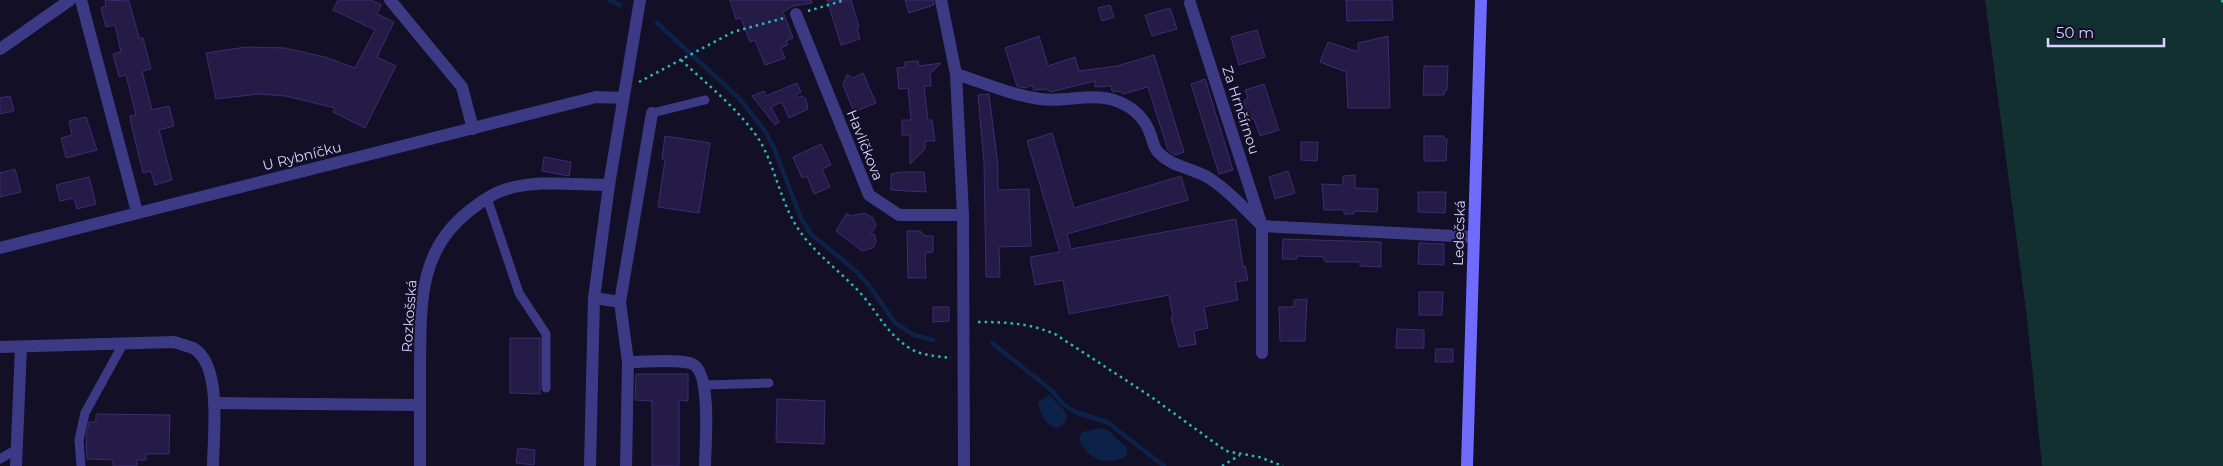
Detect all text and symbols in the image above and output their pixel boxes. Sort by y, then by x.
scale bar [2048,15,2164,47]
text: 50 m [2056,23,2094,42]
street label: Za Hrnčírnou [1218,63,1264,157]
street label: Havlíčkova [843,107,887,183]
street label: U Rybníčku [261,138,343,174]
street label: Ledečská [1449,200,1469,266]
street label: Rozkošská [397,279,421,353]

